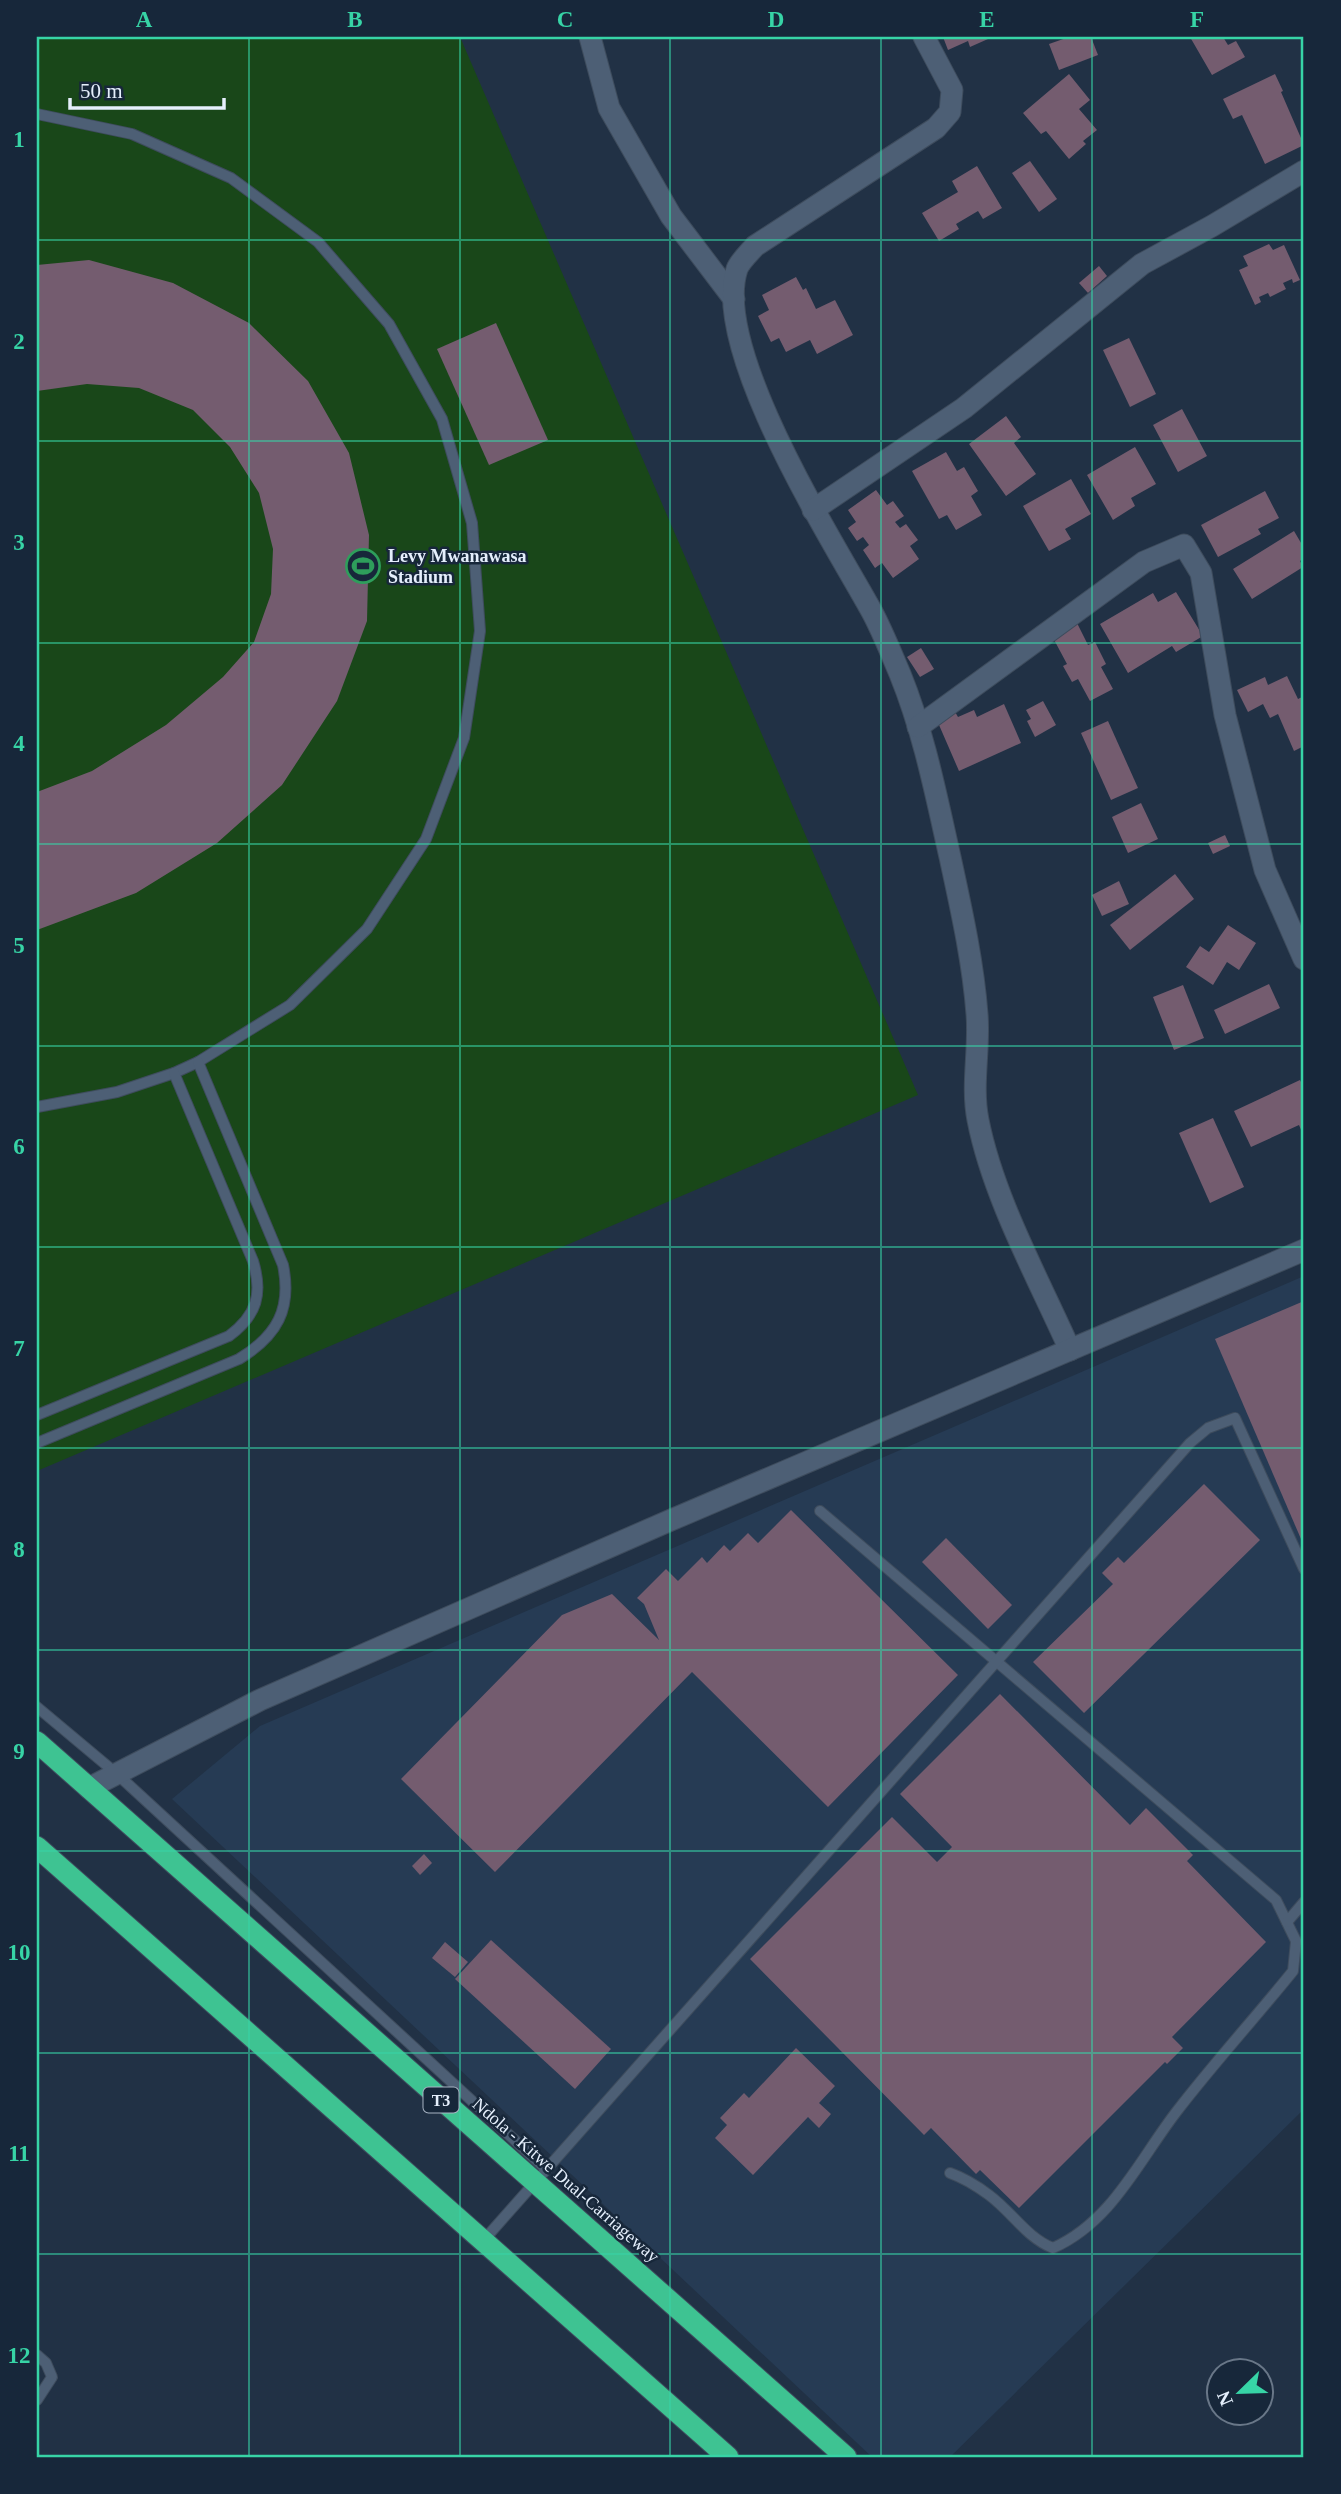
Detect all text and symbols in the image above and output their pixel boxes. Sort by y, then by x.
text: A [136,7,153,32]
text: B [347,7,363,32]
text: C [557,7,573,32]
text: D [768,7,784,32]
text: E [979,7,995,32]
text: F [1190,7,1204,32]
scale bar [70,66,224,110]
text: 50 m [80,79,123,103]
text: 1 [13,127,25,152]
text: 2 [13,329,25,354]
text: 3 [13,530,25,555]
place label: Levy Mwanawasa Stadium [388,546,527,587]
sports icon: Levy Mwanawasa Stadium [344,547,382,585]
text: 4 [13,731,25,756]
text: 5 [13,933,25,958]
text: 6 [13,1134,25,1159]
text: 7 [13,1336,25,1361]
text: 8 [13,1537,25,1562]
text: 9 [13,1739,25,1764]
text: 10 [8,1940,31,1965]
road number: T3 [424,2088,458,2112]
street label: Ndola - Kitwe Dual-Carriageway [469,2094,663,2266]
text: 11 [8,2141,30,2166]
text: 12 [8,2343,31,2368]
north arrow [1204,2358,1274,2428]
text: N [1212,2388,1237,2409]

